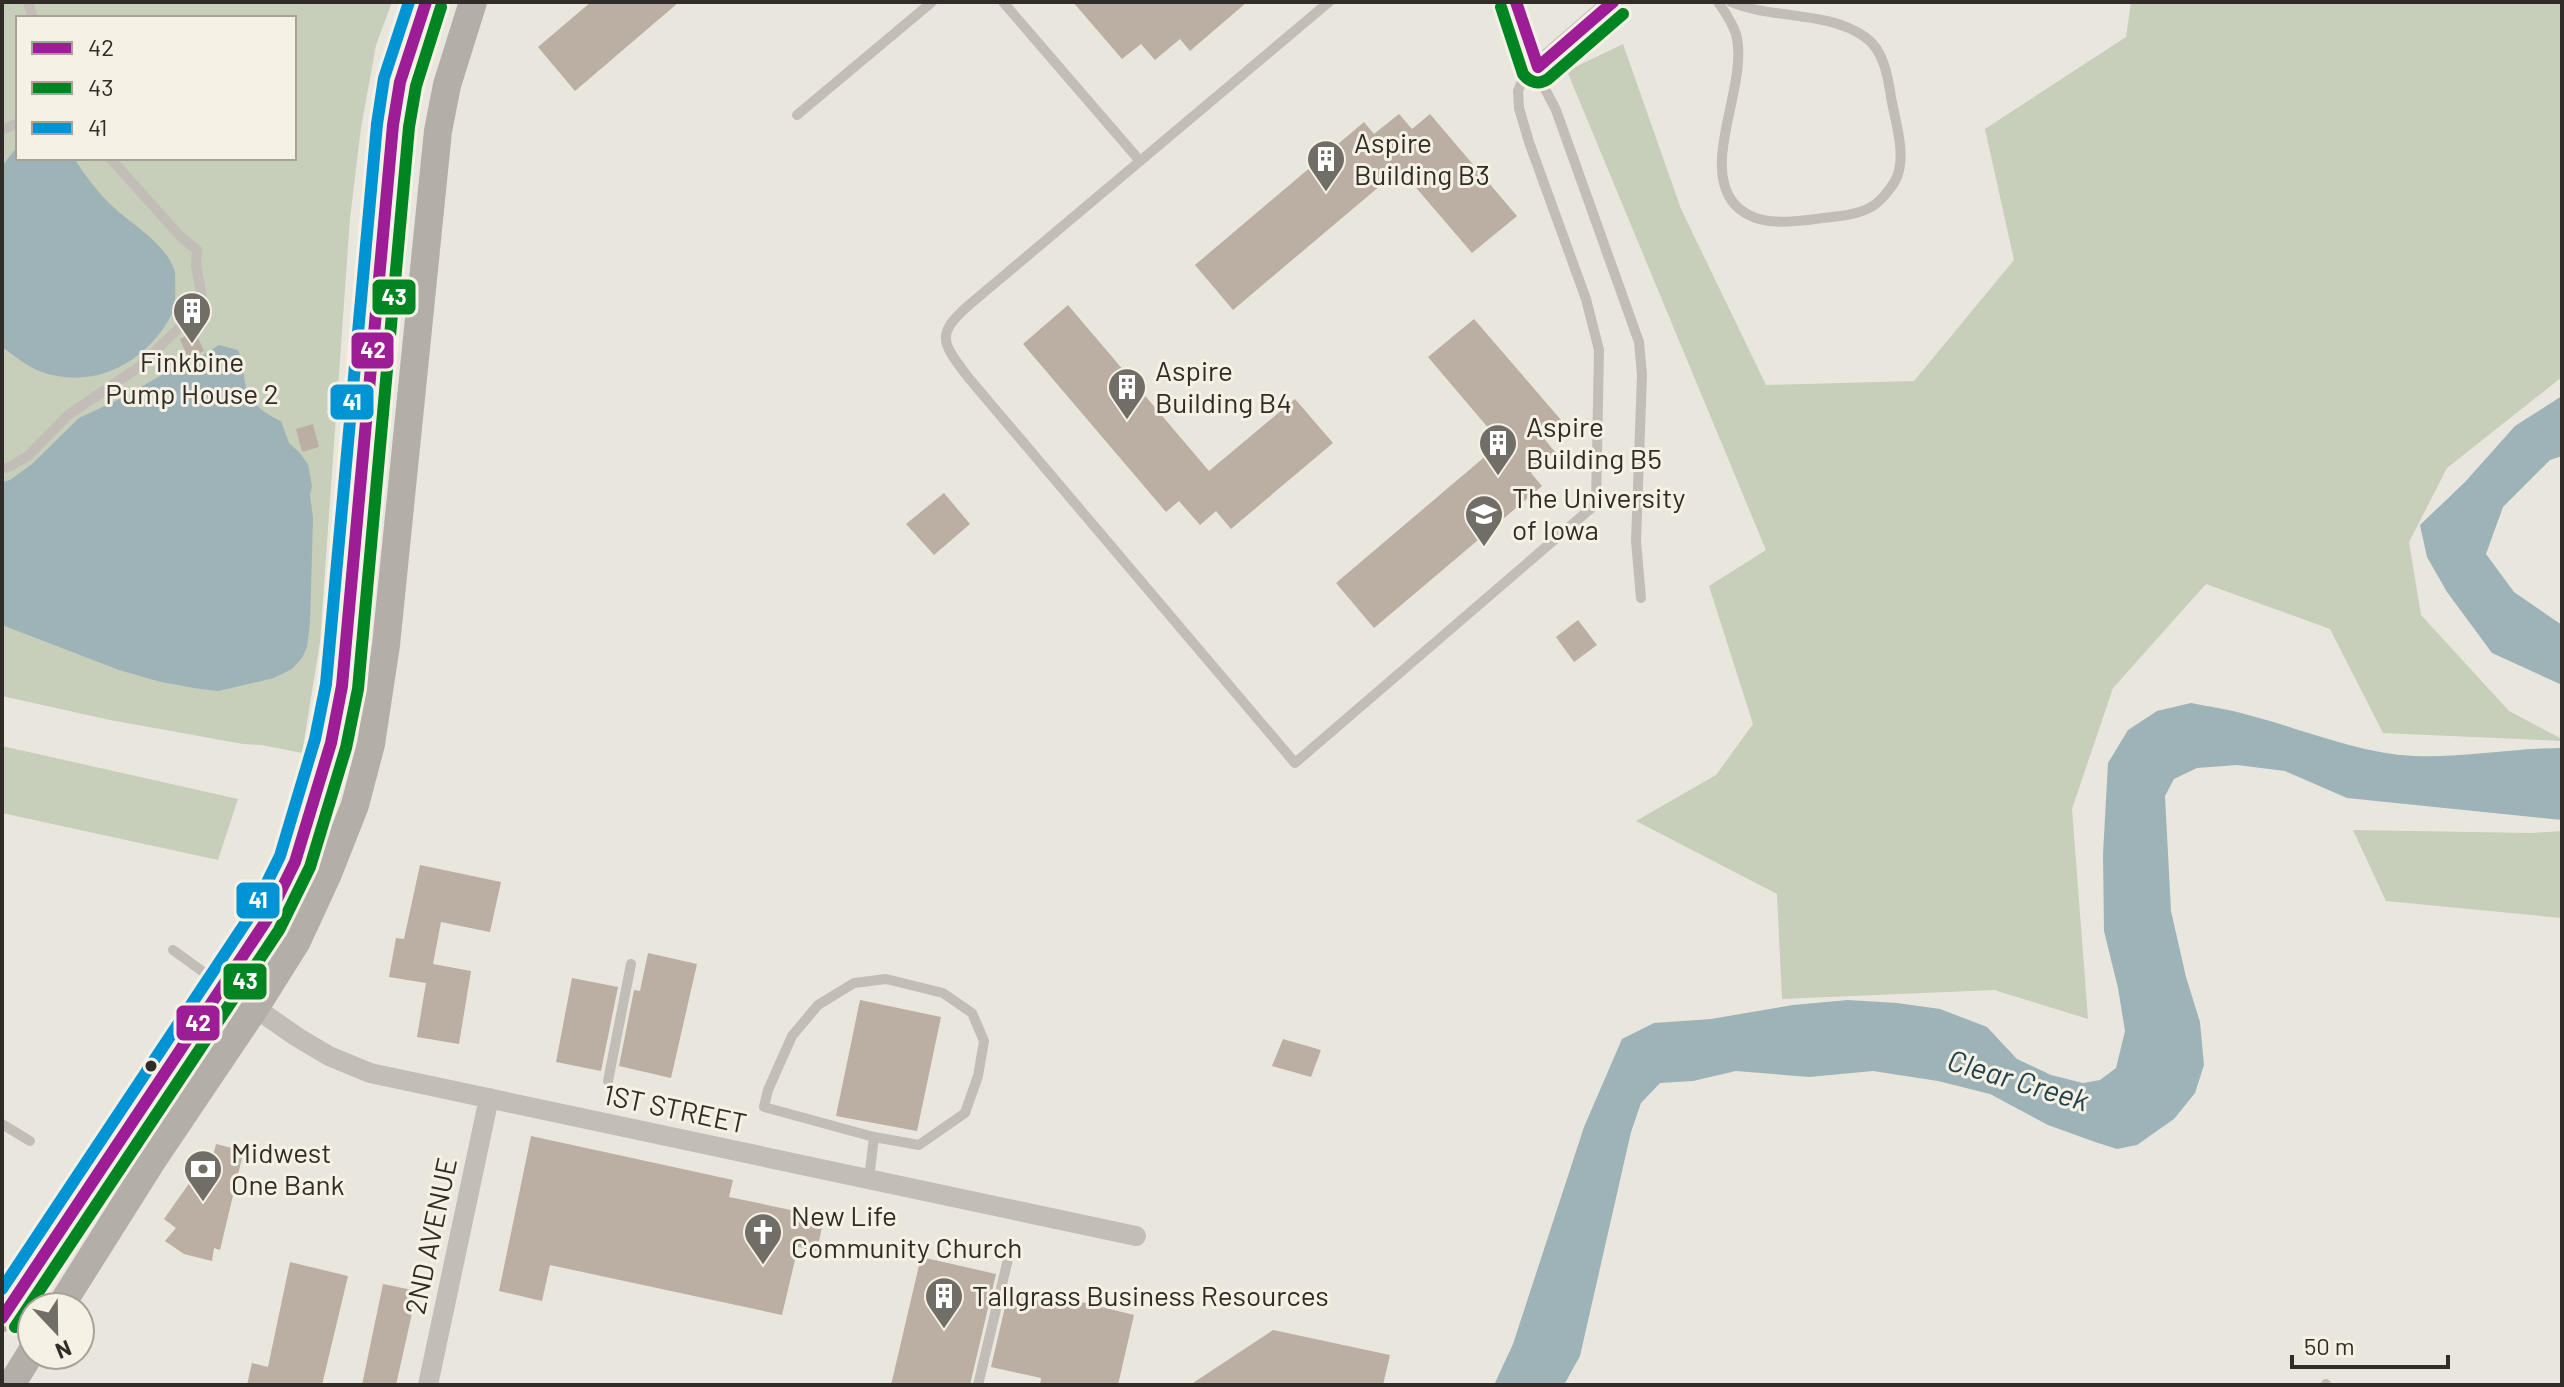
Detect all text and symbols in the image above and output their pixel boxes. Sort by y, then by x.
legend [16,16,296,160]
text: 42 [88,32,114,61]
text: 43 [88,72,114,101]
text: 41 [88,112,107,141]
place label: Aspire Building B3 [1354,125,1490,191]
building icon: Aspire Building B3 [1305,138,1347,193]
line badge: 43 [371,278,417,316]
text: 43 [381,283,407,309]
building icon: Finkbine Pump House 2 [171,290,213,345]
line badge: 42 [350,331,395,370]
text: 42 [360,336,386,362]
place label: Finkbine Pump House 2 [105,344,279,410]
place label: Aspire Building B4 [1155,353,1292,419]
building icon: Aspire Building B4 [1106,366,1148,421]
line badge: 41 [329,383,375,421]
text: 41 [343,388,362,414]
place label: Aspire Building B5 [1526,409,1662,475]
building icon: Aspire Building B5 [1477,422,1519,477]
place label: The University of Iowa [1512,480,1685,546]
school or university icon: The University of Iowa [1463,493,1505,548]
line badge: 41 [235,881,281,920]
text: 41 [249,886,268,912]
line badge: 43 [222,962,268,1001]
text: 43 [232,967,258,993]
line badge: 42 [175,1004,221,1042]
text: 42 [185,1009,211,1035]
water label: Clear Creek [1944,1041,2094,1118]
unlabelled marker [143,1058,159,1074]
street label: 1ST STREET [600,1076,750,1140]
place label: Midwest One Bank [231,1135,345,1201]
bank icon: Midwest One Bank [182,1148,224,1203]
street label: 2ND AVENUE [397,1154,463,1317]
place label: New Life Community Church [791,1198,1022,1264]
church icon: New Life Community Church [742,1211,784,1266]
building icon: Tallgrass Business Resources [923,1275,965,1330]
place label: Tallgrass Business Resources [972,1278,1329,1312]
north arrow [16,1291,96,1371]
scale bar [2292,1319,2448,1369]
text: 50 m [2304,1331,2355,1360]
text: N [52,1336,76,1365]

